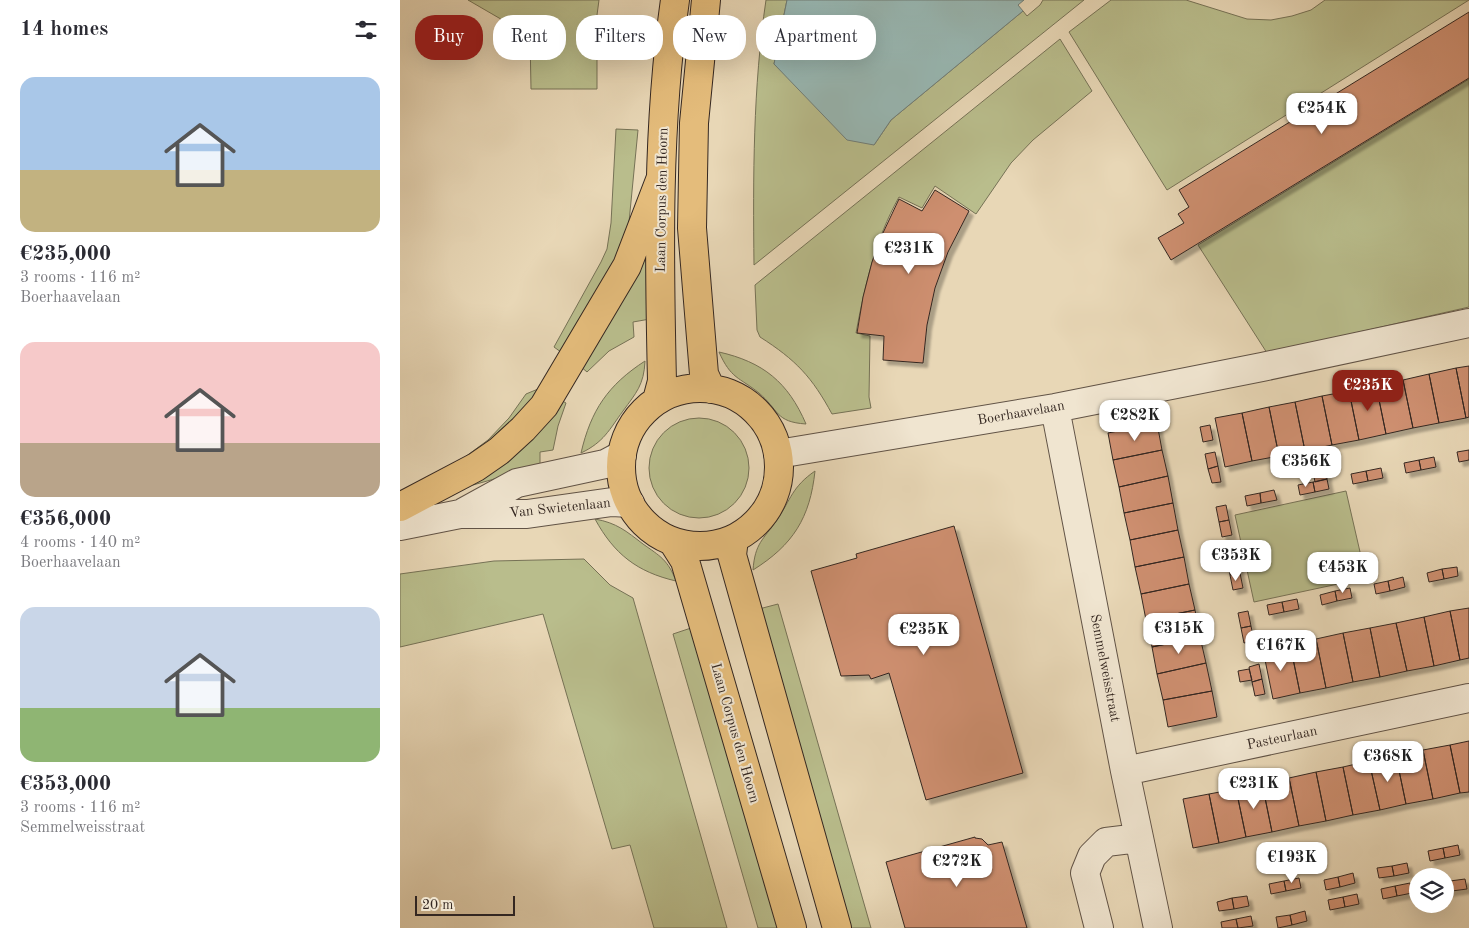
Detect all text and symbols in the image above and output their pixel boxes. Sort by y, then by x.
chip: Buy [415,15,483,60]
chip: Rent [493,15,566,60]
chip: Filters [576,15,663,60]
chip: New [673,15,746,60]
chip: Apartment [756,15,876,60]
icon: filters [352,16,380,44]
text: 14 homes [20,19,108,40]
pin: €254K [1287,92,1357,135]
text: €254K [1297,101,1347,117]
icon: home [155,110,245,200]
street label: Laan Corpus den Hoorn [654,127,670,273]
pin: €231K [874,232,944,275]
text: €231K [884,241,934,257]
text: €235,000 [20,244,111,265]
text: 3 rooms · 116 m² [20,270,140,286]
text: Boerhaavelaan [20,290,121,306]
pin: €235K [1333,370,1403,412]
icon: home [155,375,245,465]
text: €235K [1343,378,1393,394]
street label: Boerhaavelaan [976,398,1066,428]
pin: €282K [1100,400,1170,442]
text: €282K [1110,408,1160,424]
pin: €356K [1271,446,1341,488]
text: €356K [1281,454,1331,470]
street label: Van Swietenlaan [509,496,612,520]
text: €356,000 [20,509,111,530]
text: 4 rooms · 140 m² [20,535,140,551]
pin: €353K [1201,540,1271,582]
text: €353K [1211,548,1261,564]
pin: €453K [1308,552,1378,594]
text: Boerhaavelaan [20,555,121,571]
text: €453K [1318,560,1368,576]
pin: €315K [1144,612,1214,655]
street label: Semmelweisstraat [1088,613,1122,723]
pin: €235K [889,614,959,656]
text: €315K [1154,621,1204,637]
text: €235K [899,622,949,638]
pin: €167K [1246,630,1316,672]
text: €167K [1256,638,1306,654]
icon: home [155,640,245,730]
street label: Laan Corpus den Hoorn [708,661,762,805]
street label: Pasteurlaan [1246,724,1319,752]
pin: €368K [1353,740,1423,783]
text: €368K [1363,749,1413,765]
pin: €231K [1219,768,1289,810]
text: €353,000 [20,774,111,795]
text: €231K [1229,776,1279,792]
text: 3 rooms · 116 m² [20,800,140,816]
text: Semmelweisstraat [20,820,145,836]
pin: €193K [1257,842,1327,884]
pin: €272K [922,846,992,888]
text: €193K [1267,850,1317,866]
text: €272K [932,854,982,870]
map controls [1409,868,1454,913]
button: layers [1409,868,1454,913]
scale bar [415,893,515,916]
text: 20 m [422,898,453,912]

